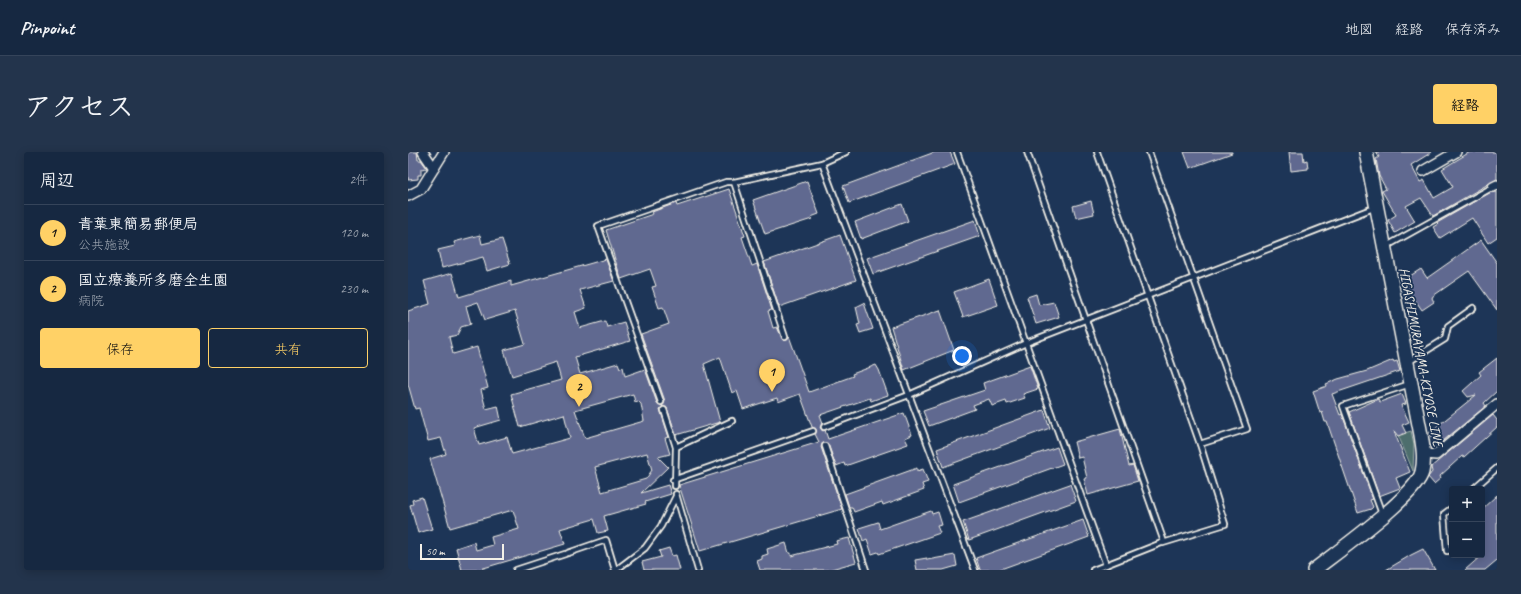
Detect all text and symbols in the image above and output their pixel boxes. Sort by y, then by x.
text: Pinpoint [20,16,74,40]
text: 地図 [1345,21,1373,38]
text: 経路 [1395,21,1423,38]
text: 保存済み [1445,21,1501,38]
button: 経路 [1433,84,1497,124]
text: アクセス [24,89,134,124]
text: 周辺 [40,170,74,191]
text: 2件 [349,172,368,188]
text: 青葉東簡易郵便局 [78,215,198,234]
text: 1 [50,225,56,241]
text: 120 m [340,225,368,241]
text: 公共施設 [78,237,130,253]
street label: HIGASHIMURAYAMA-KIYOSE LINE [1395,266,1447,450]
text: 国立療養所多磨全生園 [78,271,228,290]
text: 2 [50,281,56,297]
text: 230 m [340,281,368,297]
text: 病院 [78,293,104,309]
button: 保存 [40,328,200,368]
button: 共有 [208,328,368,368]
your location [952,346,972,366]
pin: 1 [759,359,785,392]
pin: 2 [566,374,592,407]
map controls [1449,486,1485,558]
button: + [1449,486,1485,522]
button: − [1449,522,1485,558]
scale bar [420,542,504,561]
text: 50 m [426,544,445,558]

